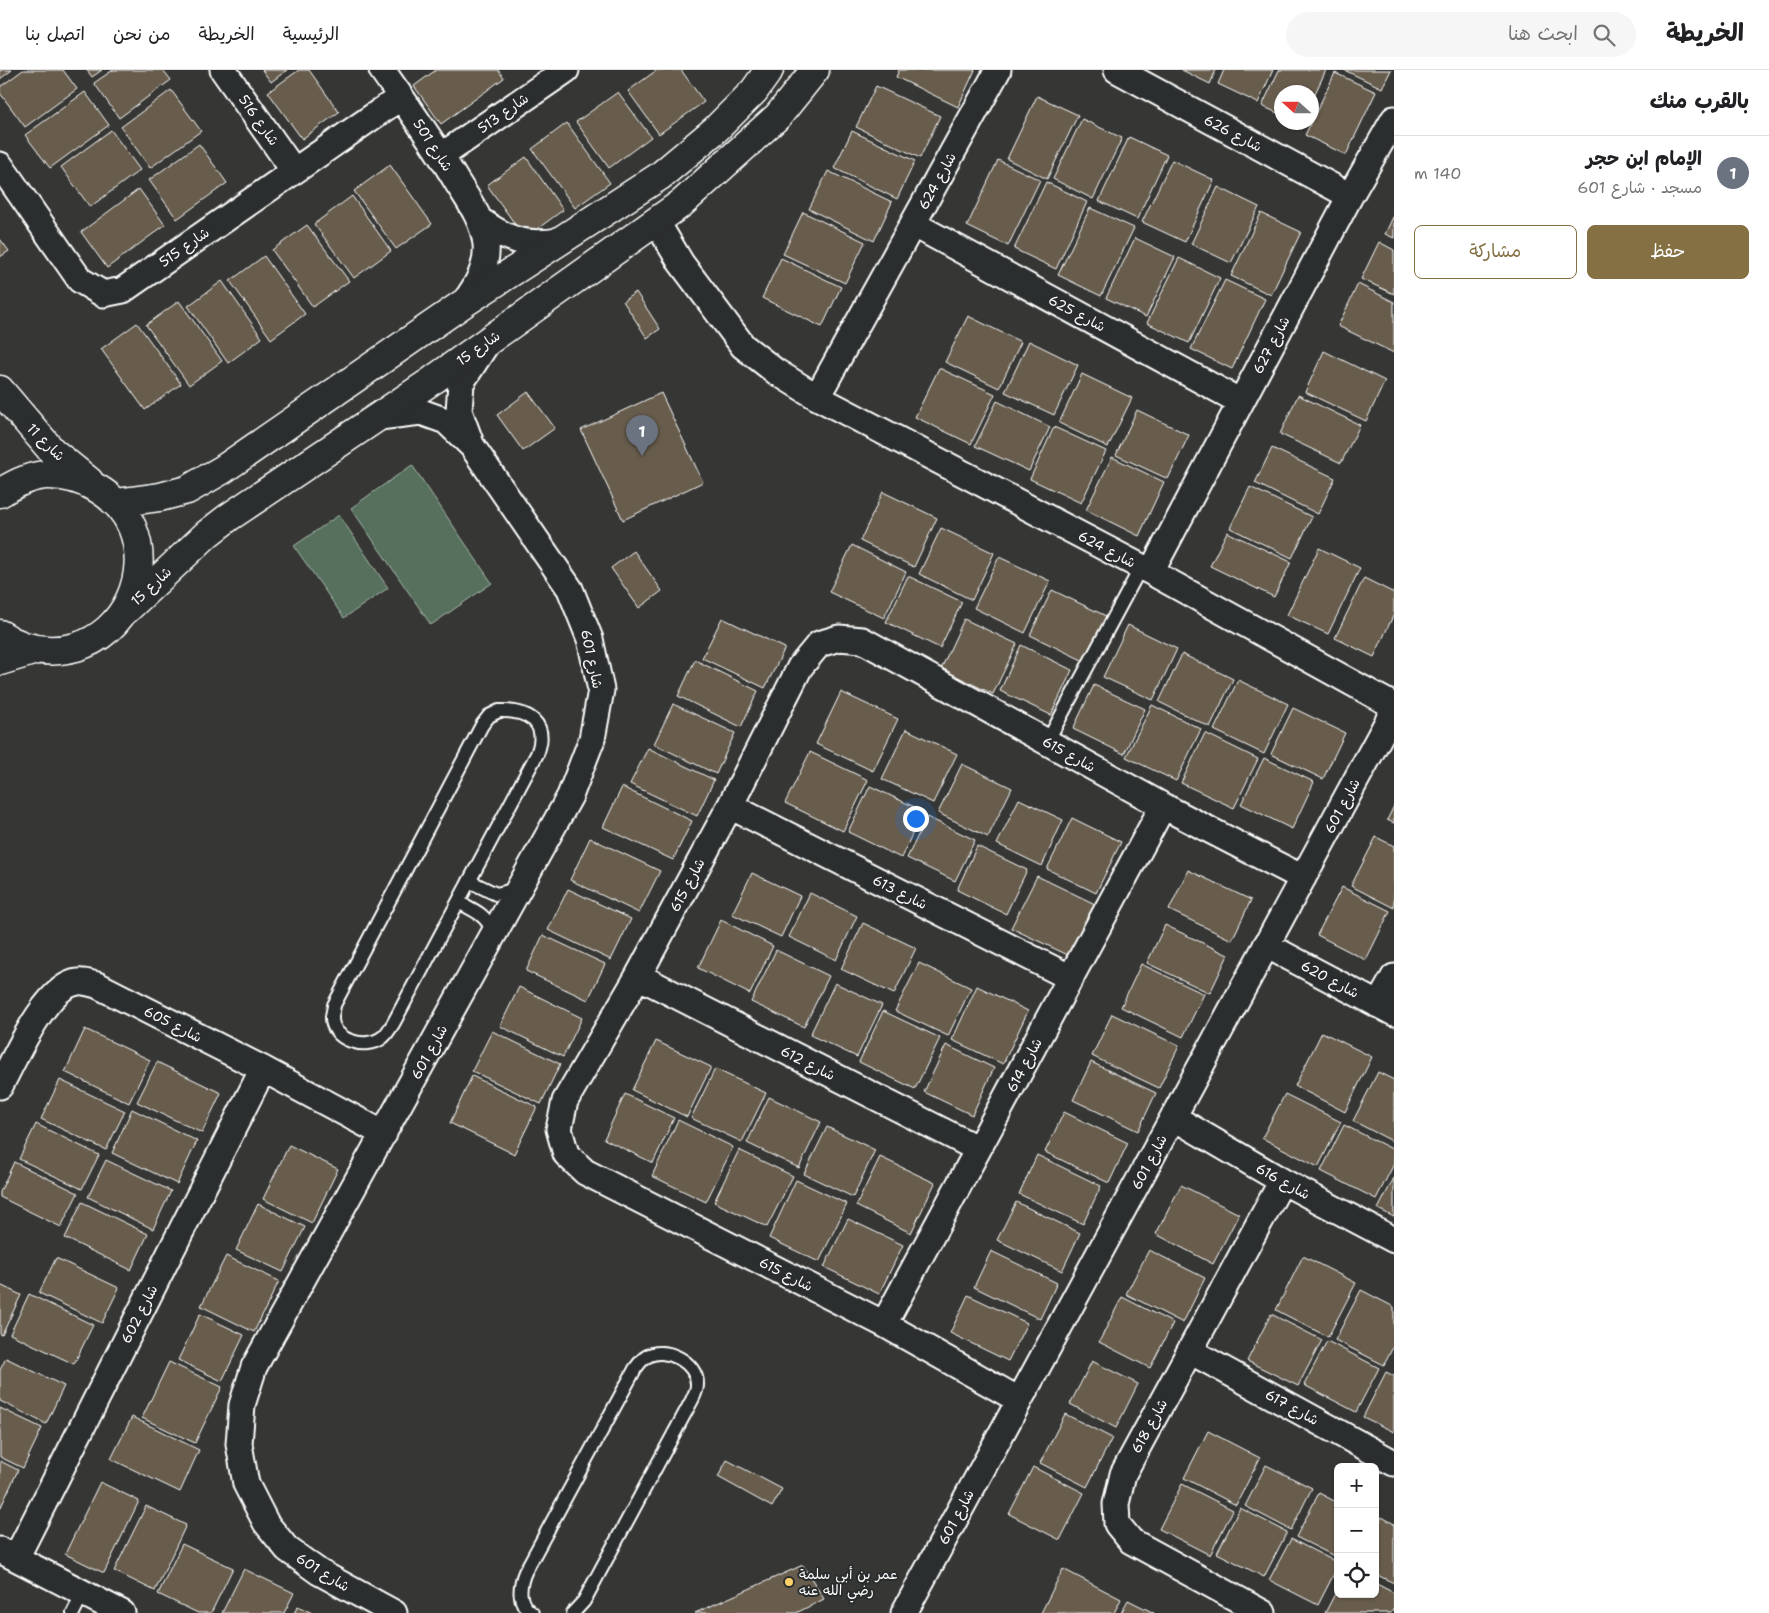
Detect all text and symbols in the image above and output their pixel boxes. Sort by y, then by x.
search box [1286,12,1636,57]
text: الخريطة [1666,17,1744,49]
text: ابحث هنا [1508,21,1578,46]
icon: search [1590,21,1618,49]
text: اتصل بنا [25,22,85,46]
text: من نحن [113,22,171,46]
text: الخريطة [199,22,255,46]
text: الرئيسية [283,22,339,46]
north arrow [1274,85,1319,130]
text: بالقرب منك [1650,87,1749,115]
street label: شارع 513 [474,89,533,138]
street label: شارع 516 [234,91,283,150]
street label: شارع 626 [1200,110,1265,157]
street label: شارع 501 [409,115,457,175]
text: الإمام ابن حجر [1586,146,1702,171]
street label: شارع 624 [914,149,961,213]
text: 140 m [1414,163,1462,184]
text: 1 [1729,163,1737,184]
text: مسجد · شارع 601 [1577,177,1702,198]
street label: شارع 515 [155,223,213,272]
button: مشاركة [1414,225,1577,279]
button: حفظ [1587,225,1749,279]
street label: شارع 625 [1045,290,1109,336]
street label: شارع 627 [1248,313,1295,377]
street label: شارع 15 [453,326,504,370]
pin: 1 [626,415,658,456]
street label: شارع 11 [23,419,69,465]
street label: شارع 624 [1075,526,1139,573]
street label: شارع 15 [127,563,176,610]
street label: شارع 601 [576,628,607,690]
street label: شارع 615 [1039,732,1099,777]
street label: شارع 601 [1320,775,1365,837]
your location [903,806,929,832]
street label: شارع 615 [665,855,709,915]
street label: شارع 613 [869,871,930,914]
street label: شارع 620 [1297,956,1362,1003]
street label: شارع 605 [141,1002,205,1047]
street label: شارع 601 [407,1022,452,1083]
street label: شارع 614 [1002,1035,1047,1096]
street label: شارع 612 [777,1042,838,1085]
street label: شارع 601 [1127,1131,1172,1193]
street label: شارع 616 [1252,1159,1313,1204]
street label: شارع 615 [756,1253,816,1296]
street label: شارع 602 [117,1282,162,1347]
street label: شارع 617 [1261,1385,1322,1430]
street label: شارع 618 [1127,1396,1172,1457]
map controls [1334,1463,1379,1598]
button: + [1334,1463,1379,1508]
street label: شارع 601 [934,1486,979,1548]
button: − [1334,1508,1379,1553]
street label: شارع 601 [292,1549,353,1596]
button: locate [1334,1553,1379,1598]
place label: عمر بن أبي سلمة رضي الله عنه [799,1565,897,1603]
marker: عمر بن أبي سلمة رضي الله عنه [783,1576,795,1588]

